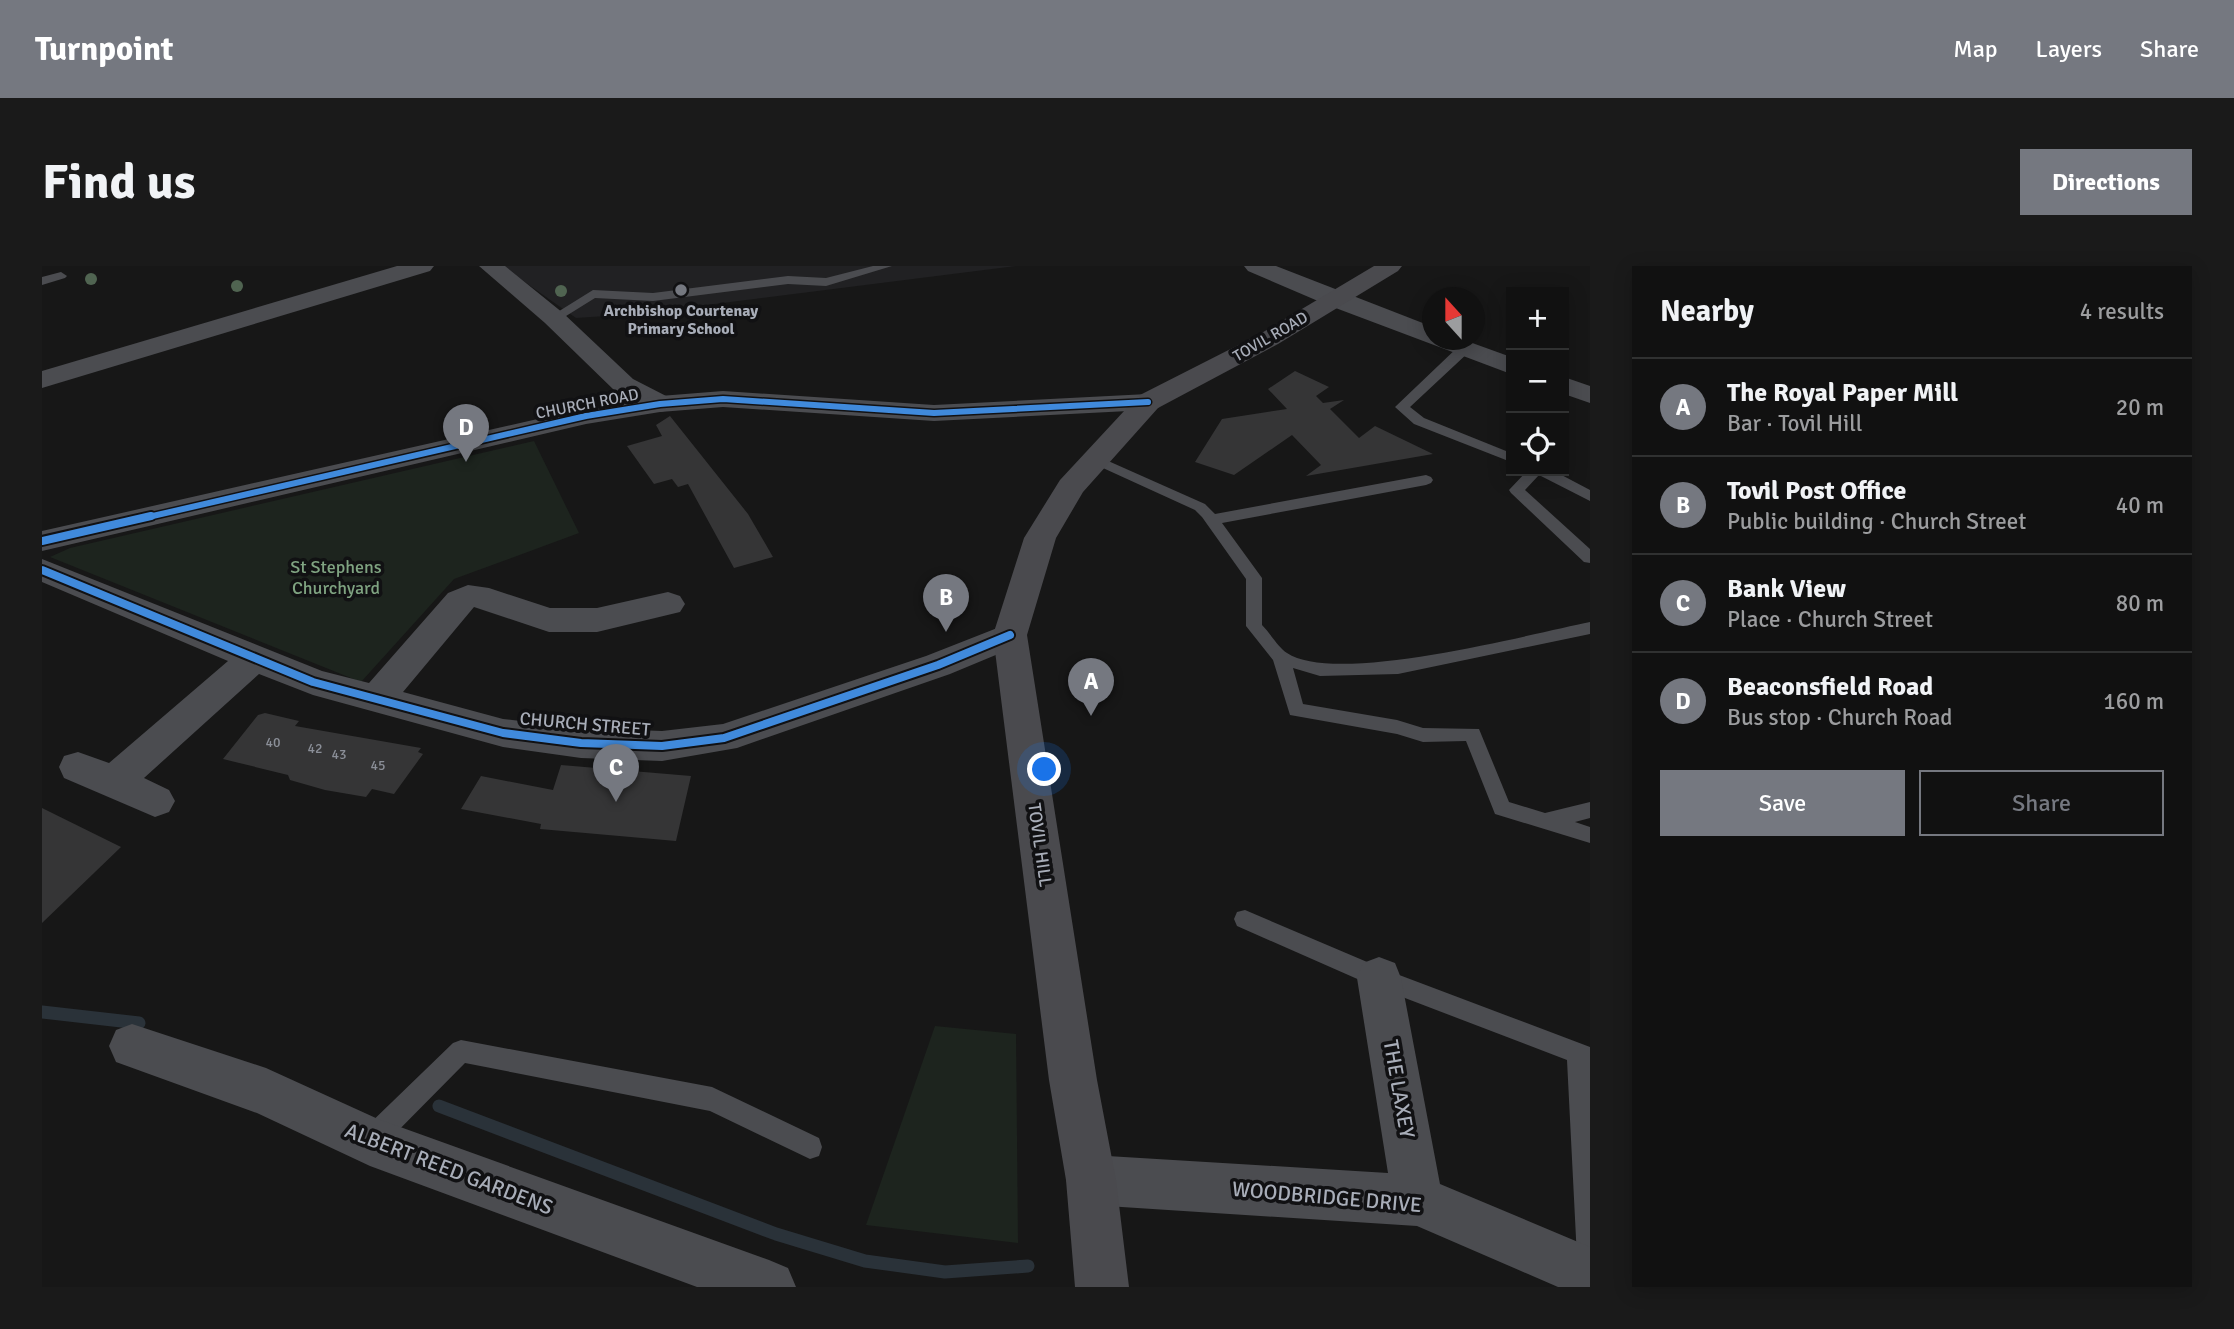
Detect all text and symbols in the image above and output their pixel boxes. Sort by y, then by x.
text: Turnpoint [35,29,173,70]
text: Map [1953,34,1998,64]
text: Layers [2036,34,2102,64]
text: Share [2140,34,2199,64]
button: Directions [2020,149,2192,215]
text: Find us [42,152,195,212]
marker: Archbishop Courtenay Primary School [673,282,689,298]
north arrow [1422,287,1485,350]
map controls [1506,287,1569,476]
button: + [1506,287,1569,350]
text: Nearby [1660,293,1754,330]
text: 4 results [2080,297,2164,326]
place label: Archbishop Courtenay Primary School [604,301,758,339]
street label: TOVIL ROAD [1229,307,1312,366]
button: − [1506,350,1569,413]
text: The Royal Paper Mill [1727,377,1958,409]
street label: CHURCH ROAD [534,384,640,424]
text: A [1676,393,1690,422]
text: 20 m [2116,393,2164,422]
pin: D [443,404,489,462]
text: Bar · Tovil Hill [1727,409,1863,438]
button: locate [1506,413,1569,476]
text: Tovil Post Office [1727,475,1907,507]
text: B [1676,491,1690,520]
text: 40 m [2116,491,2164,520]
text: Public building · Church Street [1727,507,2026,536]
park label: St Stephens Churchyard [290,556,382,599]
text: Bank View [1727,573,1846,605]
pin: B [923,574,969,632]
text: C [1676,589,1690,618]
text: 80 m [2116,589,2164,618]
text: Place · Church Street [1727,605,1933,634]
pin: A [1068,658,1114,716]
text: Beaconsfield Road [1727,671,1933,703]
text: D [1675,687,1691,716]
text: 160 m [2103,687,2164,716]
text: Bus stop · Church Road [1727,703,1952,732]
street label: CHURCH STREET [519,707,651,741]
house number: 40 [265,734,281,751]
house number: 42 [307,740,323,757]
pin: C [593,744,639,802]
house number: 43 [331,746,347,763]
your location [1027,752,1061,786]
house number: 45 [370,757,386,774]
button: Save [1660,770,1905,836]
button: Share [1919,770,2164,836]
street label: TOVIL HILL [1023,802,1057,888]
street label: THE LAXEY [1378,1038,1421,1141]
street label: ALBERT REED GARDENS [341,1117,557,1221]
street label: WOODBRIDGE DRIVE [1231,1176,1423,1218]

